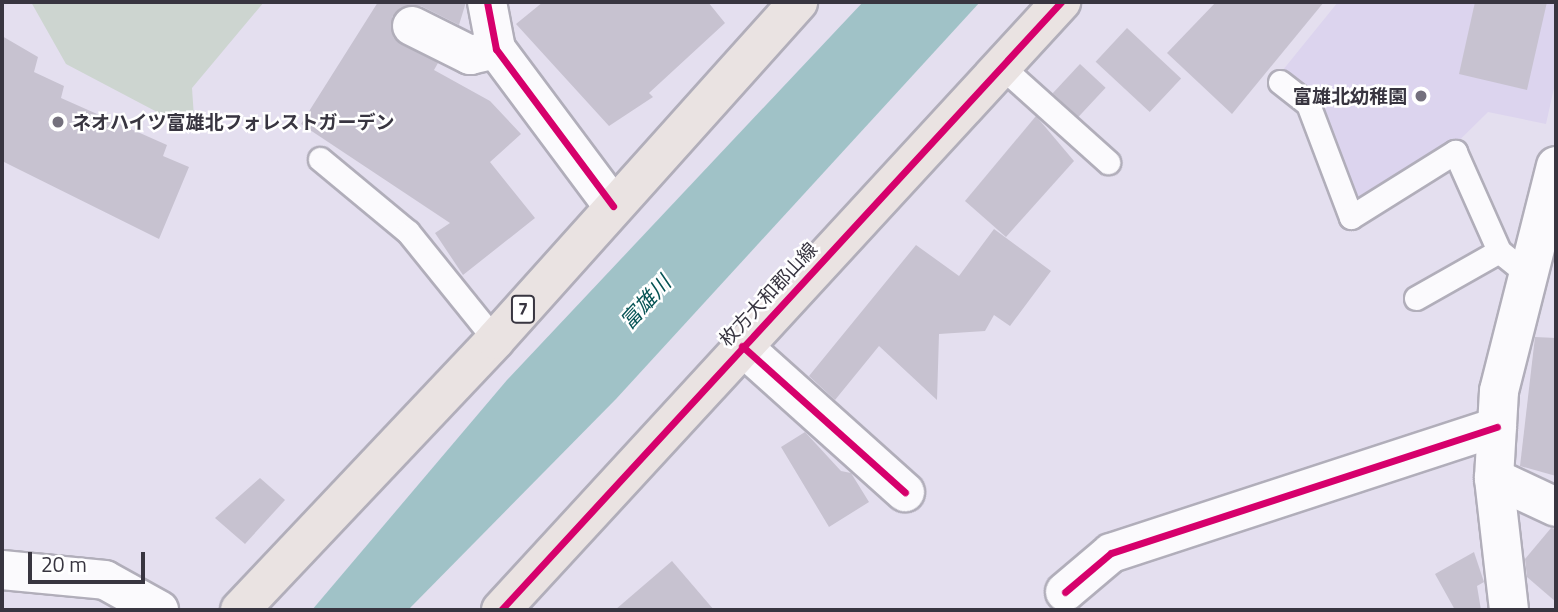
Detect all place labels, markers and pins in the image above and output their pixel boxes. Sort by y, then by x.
place label: 富雄北幼稚園 [1293,85,1407,107]
marker: 富雄北幼稚園 [1413,88,1429,104]
place label: ネオハイツ富雄北フォレストガーデン [72,111,395,133]
marker: ネオハイツ富雄北フォレストガーデン [50,114,66,130]

